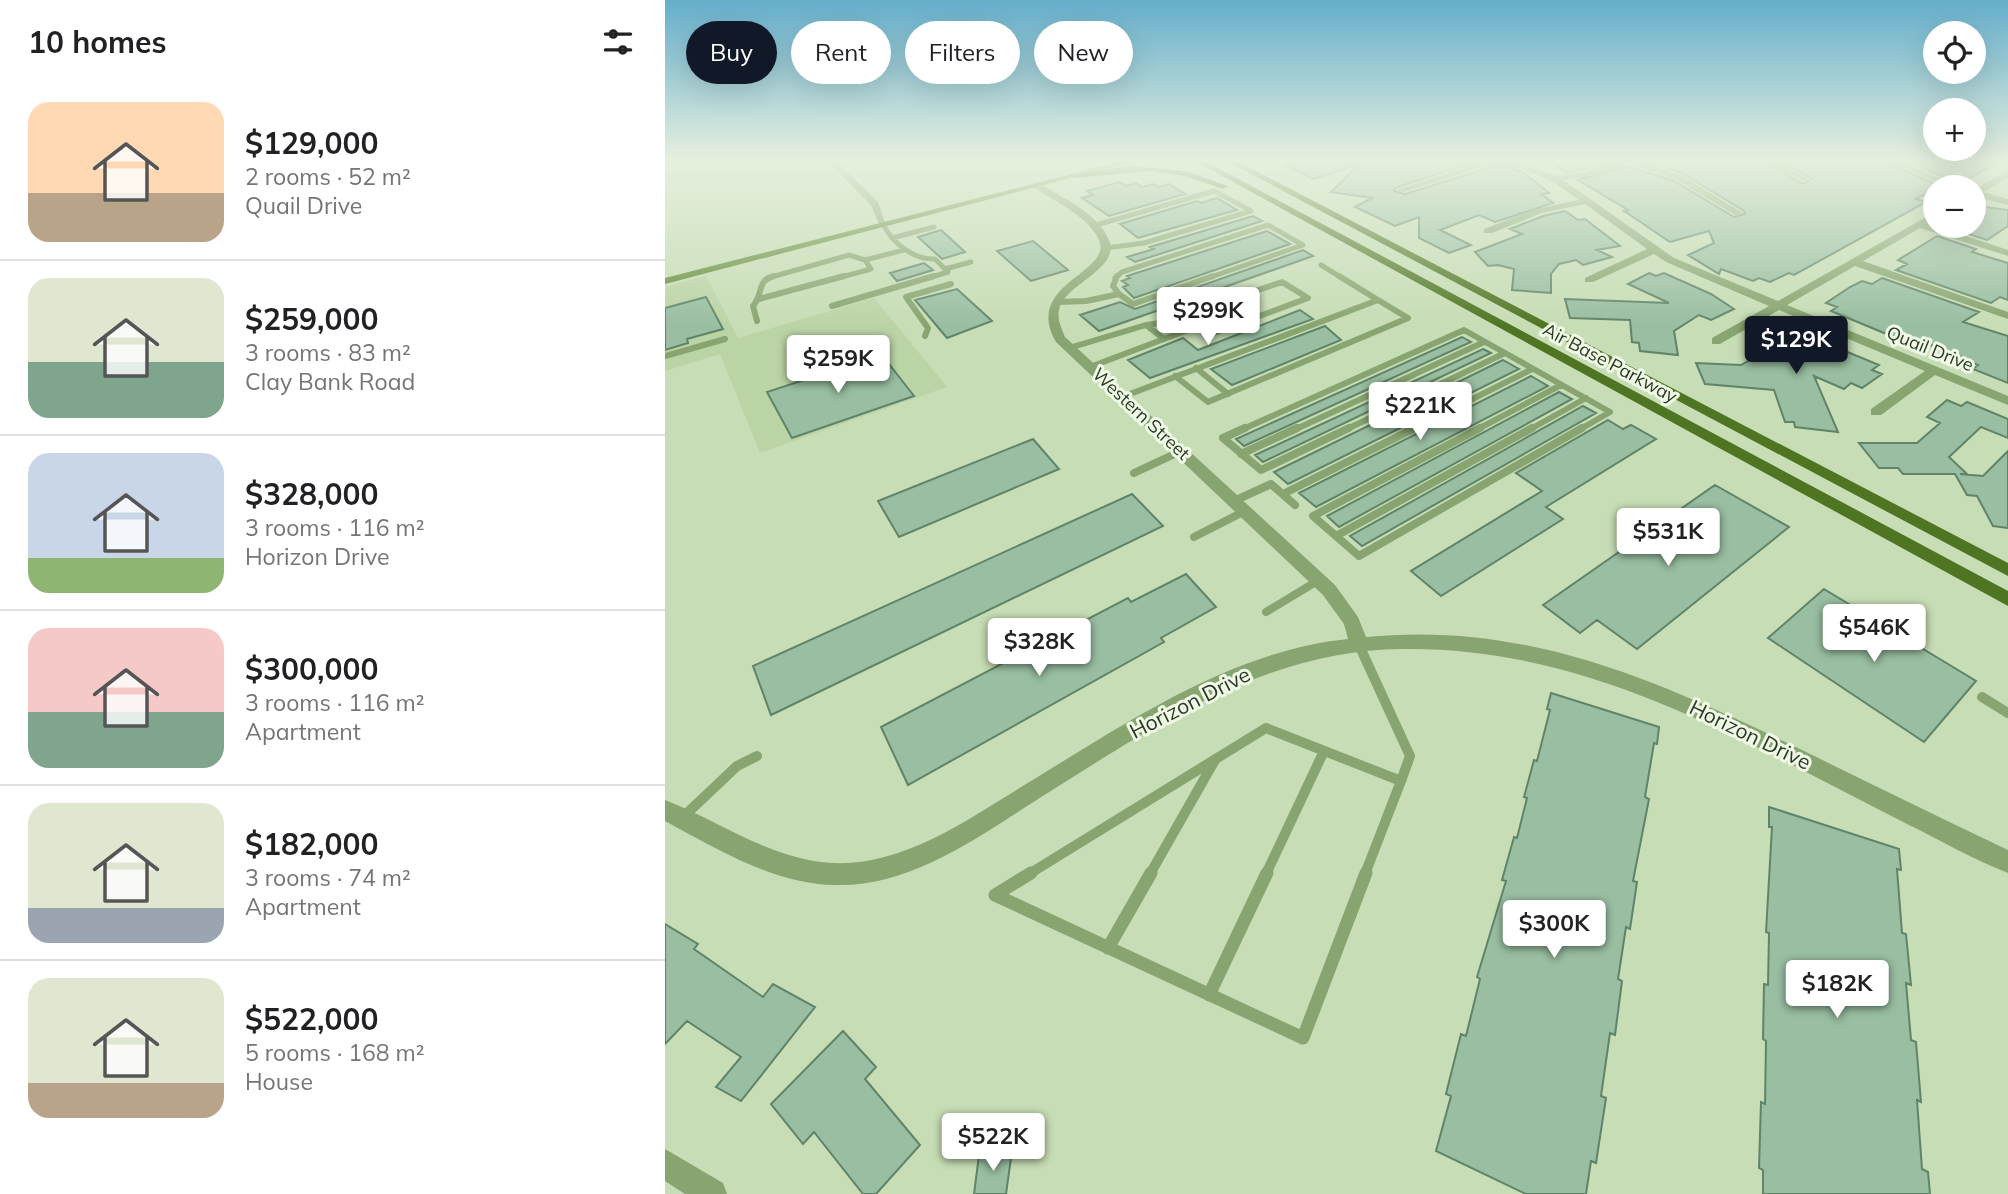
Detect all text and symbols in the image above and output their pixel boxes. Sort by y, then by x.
chip: Buy [686,21,777,84]
chip: Rent [791,21,891,84]
chip: Filters [905,21,1020,84]
chip: New [1034,21,1133,84]
map controls [1923,21,1986,238]
button: locate [1923,21,1986,84]
text: 10 homes [28,23,167,61]
icon: filters [599,23,637,61]
button: + [1923,98,1986,161]
text: $129,000 [245,124,378,162]
icon: home [84,130,168,214]
text: 2 rooms · 52 m² [245,162,411,191]
button: − [1923,175,1986,238]
text: Quail Drive [245,191,362,220]
pin: $299K [1159,288,1257,347]
text: $299K [1173,295,1243,324]
text: $259,000 [245,300,378,338]
icon: home [84,306,168,390]
pin: $129K [1747,316,1845,376]
street label: Air Base Parkway [1539,318,1682,408]
street label: Quail Drive [1883,321,1977,376]
text: $129K [1761,324,1831,353]
pin: $259K [789,336,887,395]
text: 3 rooms · 83 m² [245,338,411,367]
text: $259K [803,343,873,372]
street label: Western Street [1088,363,1195,465]
text: Clay Bank Road [245,367,415,396]
pin: $221K [1371,382,1469,442]
text: $221K [1385,390,1455,419]
text: $328,000 [245,475,378,513]
icon: home [84,481,168,565]
pin: $531K [1619,508,1717,568]
text: 3 rooms · 116 m² [245,513,425,542]
text: $531K [1633,516,1703,545]
text: Horizon Drive [245,542,389,571]
pin: $546K [1825,604,1923,664]
text: $546K [1839,612,1909,641]
pin: $328K [990,618,1088,678]
text: $328K [1004,626,1074,655]
text: $300,000 [245,650,378,688]
icon: home [84,656,168,740]
street label: Horizon Drive [1125,661,1254,744]
text: 3 rooms · 116 m² [245,688,425,717]
street label: Horizon Drive [1685,694,1815,775]
text: Apartment [245,717,361,746]
text: $182,000 [245,825,378,863]
icon: home [84,831,168,915]
text: 3 rooms · 74 m² [245,863,411,892]
text: Apartment [245,892,361,921]
pin: $300K [1505,900,1603,960]
text: $300K [1519,908,1589,937]
pin: $182K [1788,960,1886,1020]
text: $182K [1802,968,1872,997]
text: $522,000 [245,1000,378,1038]
icon: home [84,1006,168,1090]
text: 5 rooms · 168 m² [245,1038,425,1067]
text: House [245,1067,313,1096]
pin: $522K [944,1114,1042,1173]
text: $522K [958,1121,1028,1150]

